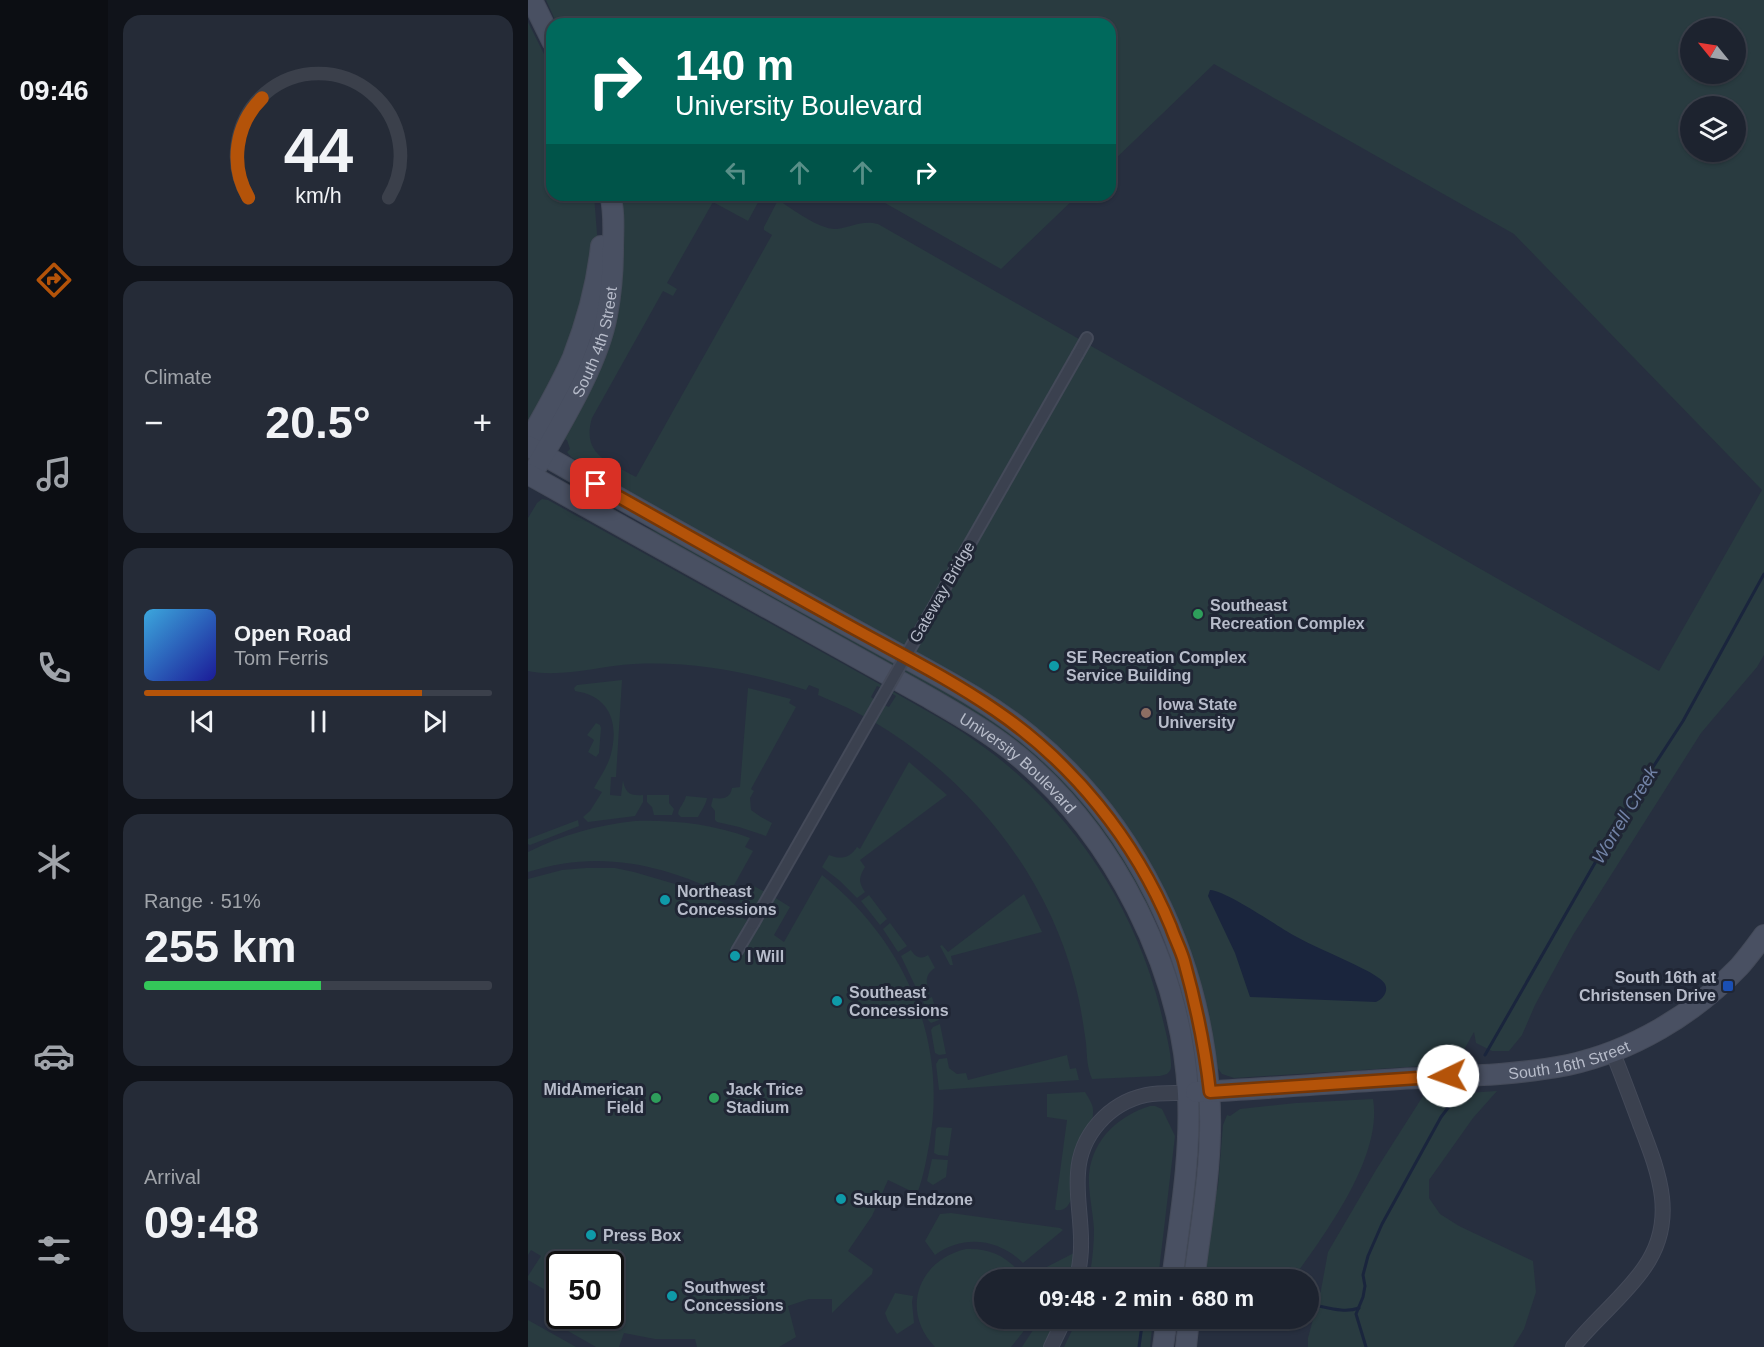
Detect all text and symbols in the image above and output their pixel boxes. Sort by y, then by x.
north arrow [1680,18,1746,84]
map controls [1680,18,1746,162]
icon: right [576,42,654,120]
text: 140 m [675,42,794,89]
text: 09:46 [19,76,89,106]
text: University Boulevard [675,91,923,121]
button: layers [1680,96,1746,162]
text: 44 [283,116,353,185]
icon: left [720,156,753,189]
icon: ahead [783,156,816,189]
icon: ahead [846,156,879,189]
icon: right [909,156,942,189]
text: km/h [295,184,341,208]
icon: directions [33,259,75,301]
street label: South 4th Street [569,285,620,400]
text: Climate [144,366,212,388]
text: 20.5° [265,397,371,448]
text: − [144,404,163,441]
text: + [473,404,492,441]
icon: music [33,453,75,495]
pin [570,458,621,509]
icon: arrive [579,467,612,500]
street label: Gateway Bridge [906,538,978,646]
place label: Southeast Recreation Complex [1210,597,1365,632]
marker: Southeast Recreation Complex [1191,607,1205,621]
text: Open Road [234,621,351,646]
icon: phone [33,647,75,689]
text: Tom Ferris [234,647,328,669]
place label: SE Recreation Complex Service Building [1066,649,1247,684]
marker: SE Recreation Complex Service Building [1047,659,1061,673]
place label: Iowa State University [1158,696,1237,731]
icon: previous [186,705,219,738]
icon: pause [302,705,335,738]
icon: next [418,705,451,738]
marker: Iowa State University [1139,706,1153,720]
street label: University Boulevard [957,709,1079,816]
water label: Worrell Creek [1588,762,1662,867]
icon: climate [33,841,75,883]
place label: Northeast Concessions [677,883,777,918]
text: Range · 51% [144,890,261,912]
marker: Northeast Concessions [658,893,672,907]
text: 255 km [144,921,297,972]
place label: I Will [747,948,784,965]
marker: I Will [728,949,742,963]
place label: South 16th at Christensen Drive [1579,969,1717,1004]
marker: South 16th at Christensen Drive [1721,979,1735,993]
place label: Southeast Concessions [849,984,949,1019]
marker: Southeast Concessions [830,994,844,1008]
icon: car [33,1035,75,1077]
street label: South 16th Street [1507,1037,1633,1082]
position arrow [1416,1044,1480,1108]
place label: MidAmerican Field [544,1081,644,1116]
place label: Jack Trice Stadium [726,1081,804,1116]
marker: MidAmerican Field [649,1091,663,1105]
marker: Jack Trice Stadium [707,1091,721,1105]
text: Arrival [144,1166,201,1188]
place label: Sukup Endzone [853,1191,973,1208]
marker: Sukup Endzone [834,1192,848,1206]
text: 09:48 [144,1197,259,1248]
place label: Press Box [603,1227,681,1244]
marker: Press Box [584,1228,598,1242]
icon: filters [33,1229,75,1271]
speed limit sign: 50 [546,1251,624,1329]
place label: Southwest Concessions [684,1279,784,1314]
text: 09:48 · 2 min · 680 m [1039,1286,1254,1311]
marker: Southwest Concessions [665,1289,679,1303]

